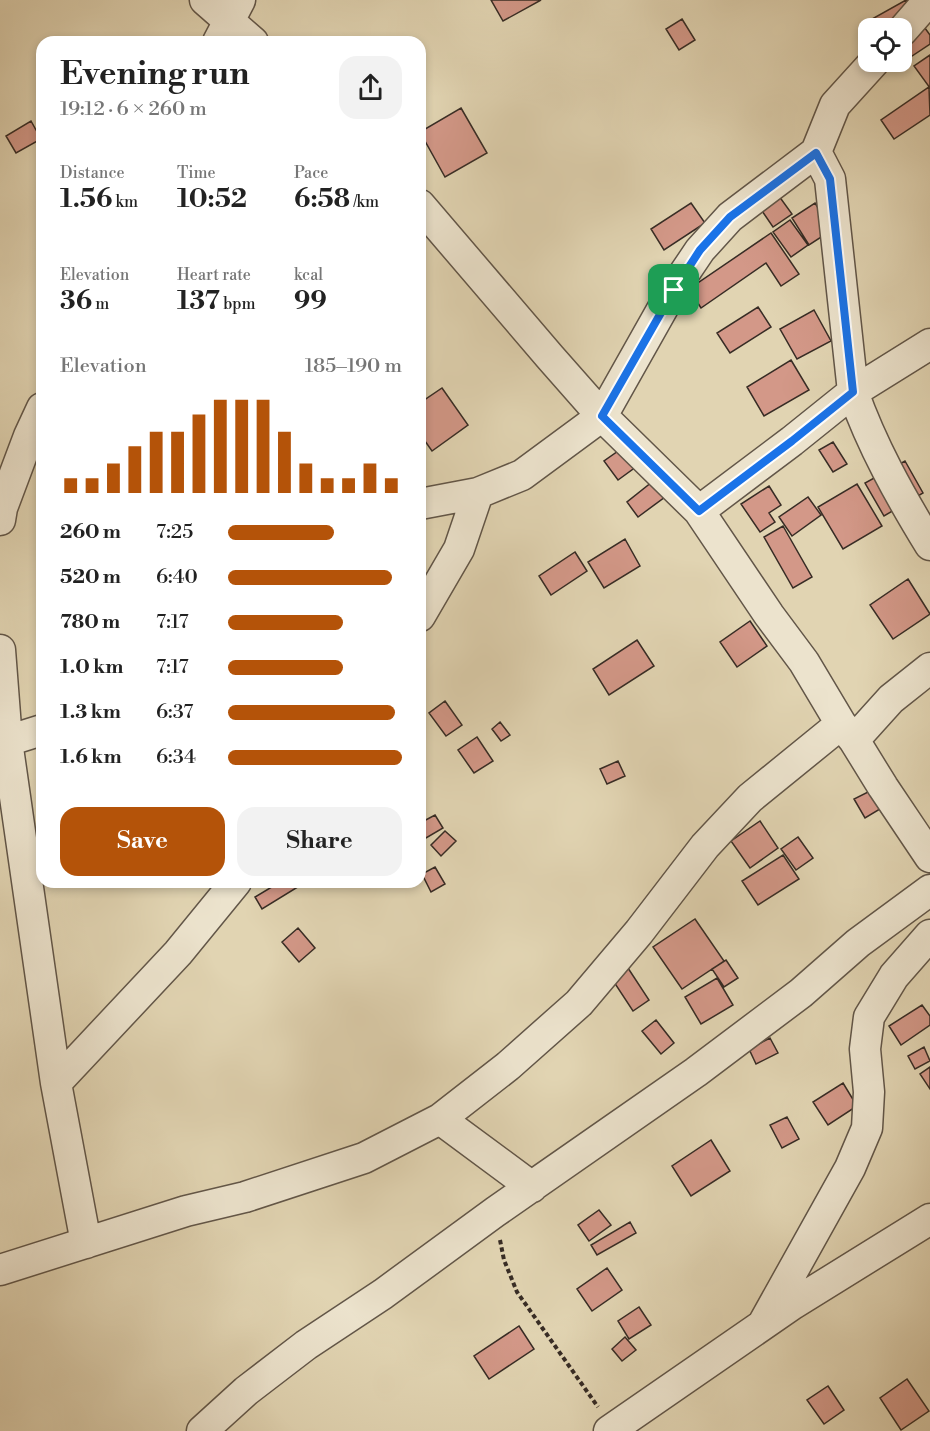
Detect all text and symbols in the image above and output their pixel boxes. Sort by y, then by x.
map controls [858,18,912,72]
button: locate [858,18,912,72]
text: Evening run [60,54,249,95]
button: share [339,56,402,119]
text: 19:12 · 6 × 260 m [60,97,207,122]
text: Distance [60,163,125,183]
text: Time [177,163,216,183]
text: Pace [294,163,328,183]
text: 1.56 [60,183,112,215]
text: 10:52 [177,183,247,215]
text: 6:58 [294,183,350,215]
text: km [112,192,138,212]
text: /km [350,192,379,212]
pin [648,264,699,315]
text: Elevation [60,265,129,285]
text: Heart rate [177,265,251,285]
text: kcal [294,265,323,285]
icon: arrive [657,273,690,306]
text: 36 [60,285,92,317]
text: 137 [177,285,220,317]
text: 99 [294,285,327,317]
text: m [92,294,109,314]
text: bpm [220,294,256,314]
text: Elevation [60,354,147,379]
text: 185–190 m [305,354,402,379]
text: 260 m [60,520,121,545]
text: 7:25 [156,520,193,545]
text: 520 m [60,565,121,590]
text: 6:40 [156,565,198,590]
text: 780 m [60,610,120,635]
text: 7:17 [156,610,189,635]
text: 1.0 km [60,655,124,680]
text: 7:17 [156,655,189,680]
text: 1.3 km [60,700,121,725]
text: 6:37 [156,700,193,725]
text: 1.6 km [60,745,122,770]
text: 6:34 [156,745,196,770]
button: Save [60,807,225,876]
button: Share [237,807,402,876]

